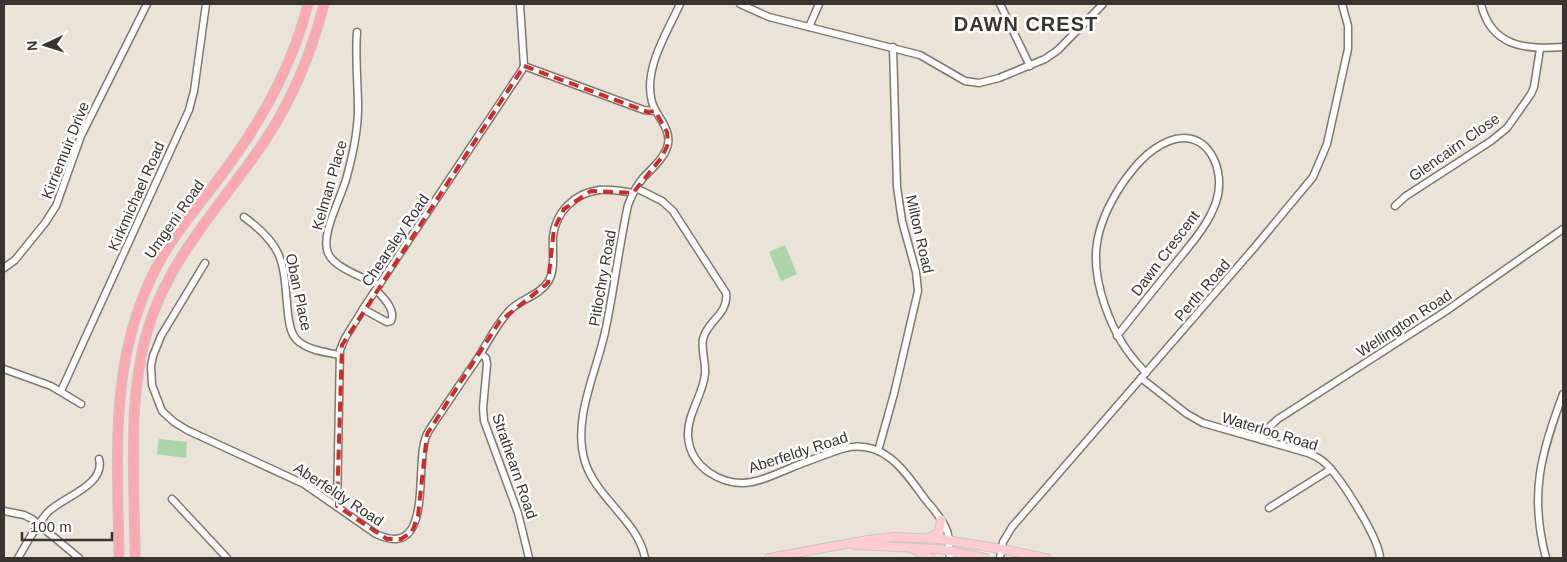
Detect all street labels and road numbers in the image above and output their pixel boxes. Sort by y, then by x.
street label: Kirriemuir Drive [38,99,92,201]
street label: Glencairn Close [1405,109,1503,185]
street label: Kelman Place [308,138,350,232]
street label: Kirkmichael Road [104,139,168,253]
street label: Umgeni Road [141,177,207,261]
street label: Chearsley Road [358,191,432,289]
street label: Milton Road [903,193,937,275]
street label: Dawn Crescent [1127,206,1203,299]
street label: Pitlochry Road [585,228,619,328]
street label: Oban Place [283,252,315,332]
street label: Perth Road [1171,256,1233,324]
street label: Wellington Road [1353,286,1455,360]
street label: Waterloo Road [1220,408,1320,454]
street label: Strathearn Road [489,411,541,521]
street label: Aberfeldy Road [746,428,850,476]
street label: Aberfeldy Road [291,459,387,529]

